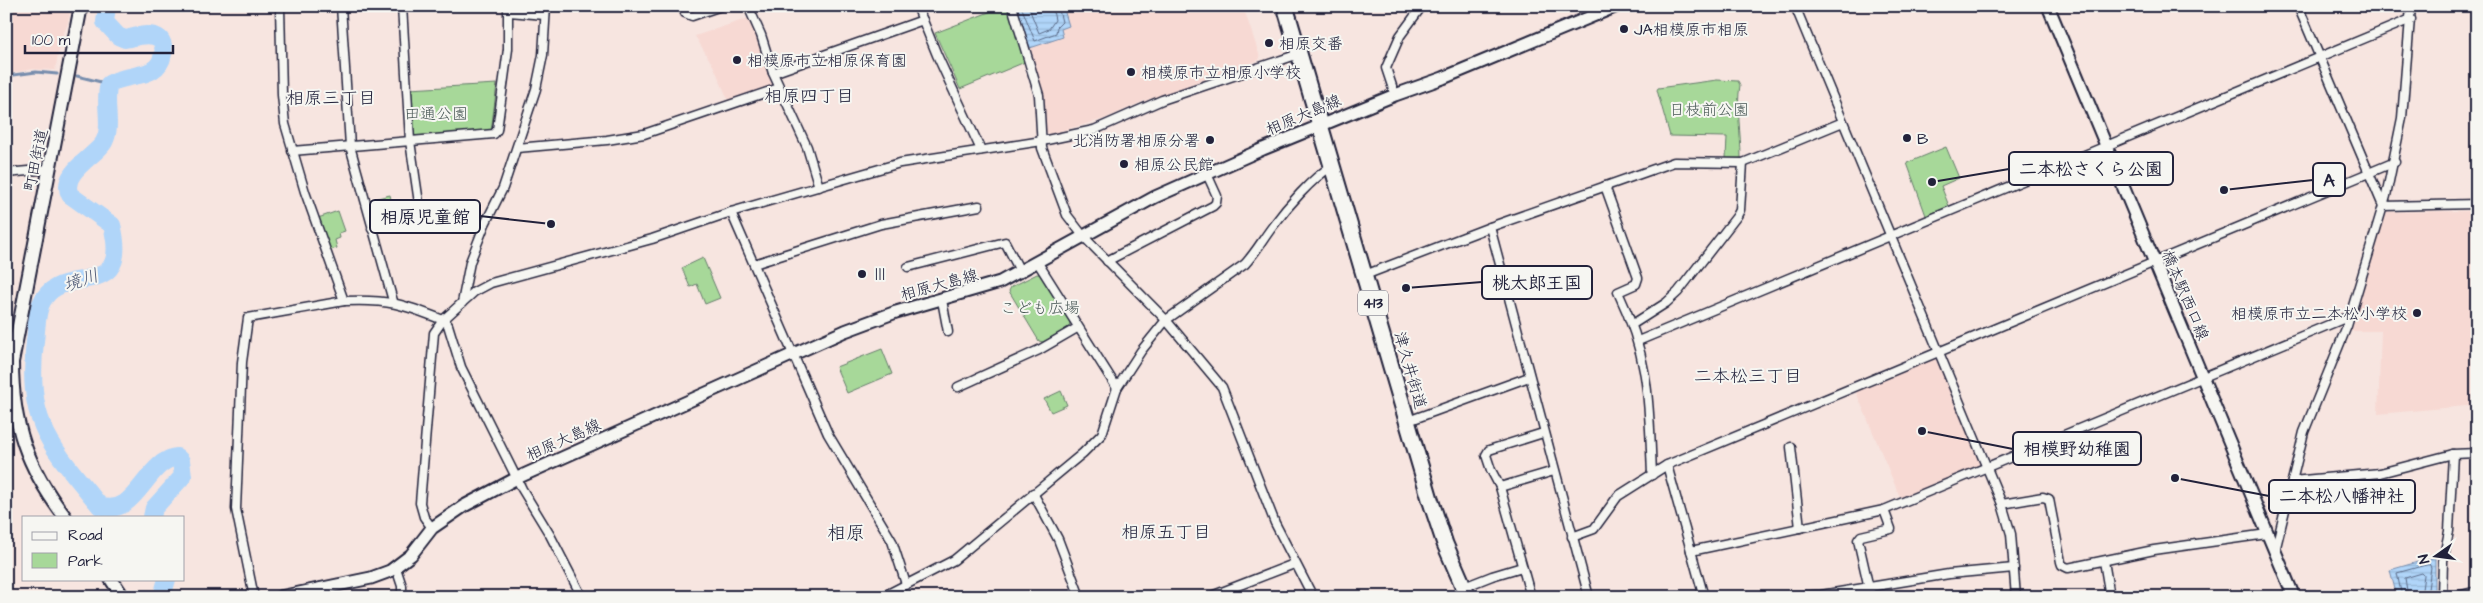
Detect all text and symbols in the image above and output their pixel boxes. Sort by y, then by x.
place label: JA相模原市相原 [1634,19,1749,41]
scale bar [25,22,172,54]
marker: JA相模原市相原 [1618,23,1630,35]
text: 100 m [32,30,71,51]
place label: 相原交番 [1279,33,1343,55]
marker: 相原交番 [1263,37,1275,49]
place label: 相模原市立相原保育園 [747,50,907,72]
marker: 相模原市立相原保育園 [731,54,743,66]
place label: 相模原市立相原小学校 [1141,62,1301,84]
marker: 相模原市立相原小学校 [1125,66,1137,78]
district label: 相原四丁目 [764,84,854,109]
district label: 相原三丁目 [286,86,376,111]
street label: 相原大島線 [1262,89,1345,141]
park label: 日枝前公園 [1669,99,1749,121]
park label: 田通公園 [404,103,468,125]
street label: 町田街道 [19,127,53,194]
place label: B [1917,128,1929,150]
place label: 北消防署相原分署 [1072,130,1200,152]
marker: B [1901,132,1913,144]
marker: 北消防署相原分署 [1204,134,1216,146]
callout: 二本松さくら公園 [2009,152,2173,185]
place label: 相原公民館 [1134,154,1214,176]
text: 二本松さくら公園 [2019,157,2163,182]
marker: 相原公民館 [1118,158,1130,170]
callout: A [2313,163,2345,196]
text: A [2323,168,2335,193]
callout: 相原児童館 [370,200,480,233]
text: 相原児童館 [380,205,470,230]
street label: 橋本駅西口線 [2156,247,2214,344]
water label: 境川 [60,263,102,298]
place label: Ⅲ [872,264,888,286]
street label: 相原大島線 [898,264,981,306]
callout: 桃太郎王国 [1482,266,1592,299]
marker: Ⅲ [856,268,868,280]
text: 桃太郎王国 [1492,271,1582,296]
road number: 413 [1358,290,1388,316]
park label: こども広場 [1000,297,1080,319]
place label: 相模原市立二本松小学校 [2231,303,2407,325]
marker: 相模原市立二本松小学校 [2411,307,2423,319]
street label: 津久井街道 [1388,329,1432,412]
district label: 二本松三丁目 [1694,364,1802,389]
street label: 相原大島線 [522,414,604,466]
callout: 相模野幼稚園 [2013,432,2141,465]
text: 相模野幼稚園 [2023,437,2131,462]
callout: 二本松八幡神社 [2269,480,2415,513]
text: 二本松八幡神社 [2279,484,2405,509]
legend [22,516,185,580]
district label: 相原 [827,520,865,547]
district label: 相原五丁目 [1121,520,1211,545]
text: Road [68,525,103,546]
north arrow [2410,530,2460,580]
text: Park [68,551,103,572]
text: N [2414,552,2435,566]

